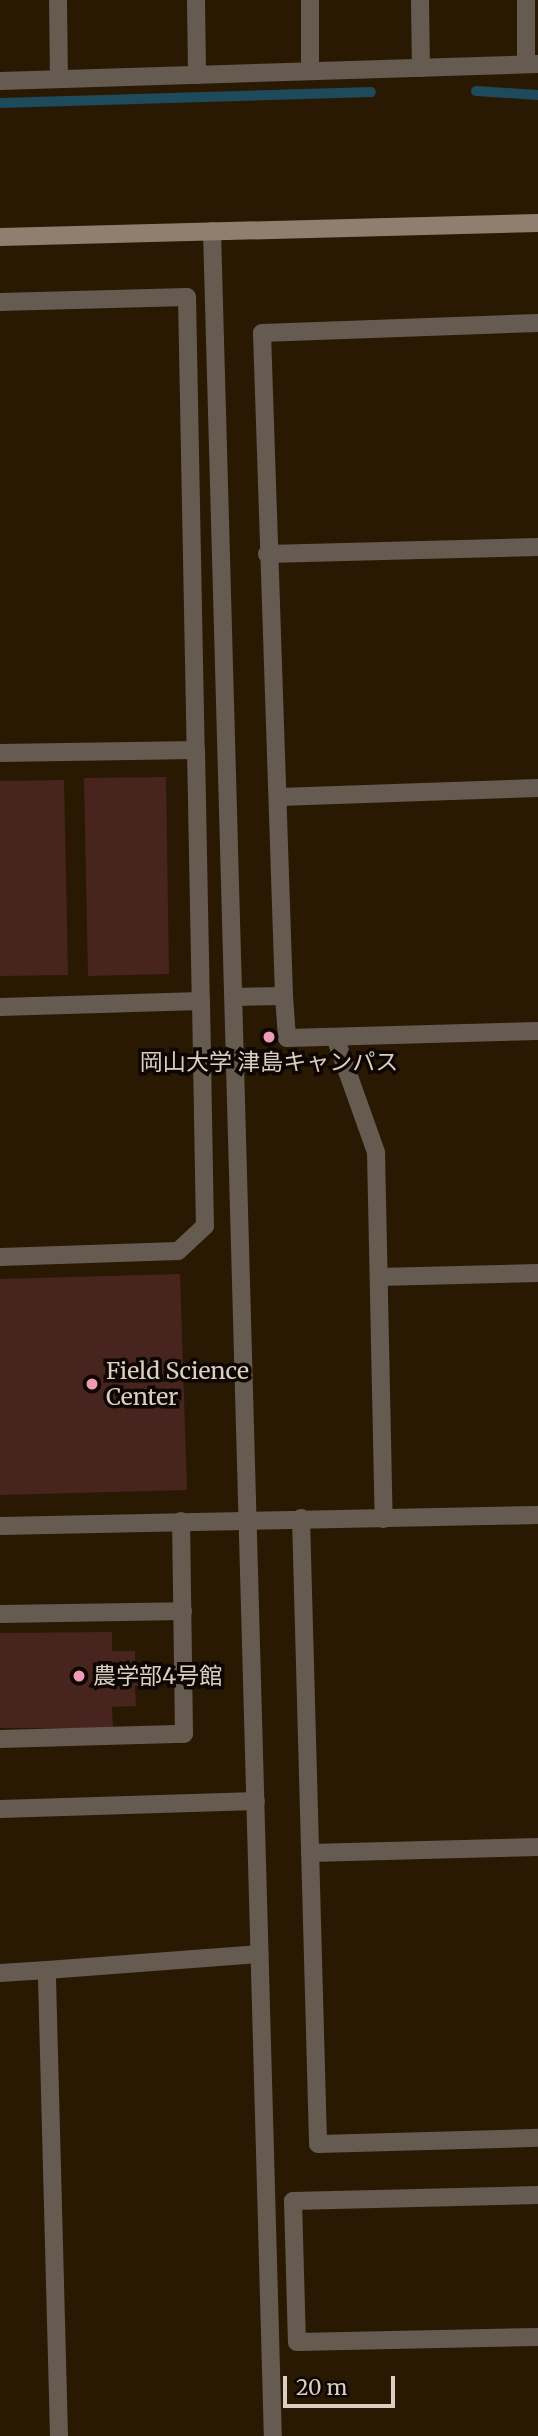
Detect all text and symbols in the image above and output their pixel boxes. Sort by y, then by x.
marker: 岡山大学 津島キャンパス [261,1029,277,1045]
place label: 岡山大学 津島キャンパス [140,1048,398,1076]
place label: Field Science Center [106,1357,249,1411]
marker: Field Science Center [84,1376,100,1392]
place label: 農学部4号館 [93,1662,222,1690]
marker: 農学部4号館 [71,1668,87,1684]
scale bar [286,2362,398,2406]
text: 20 m [296,2374,347,2401]

